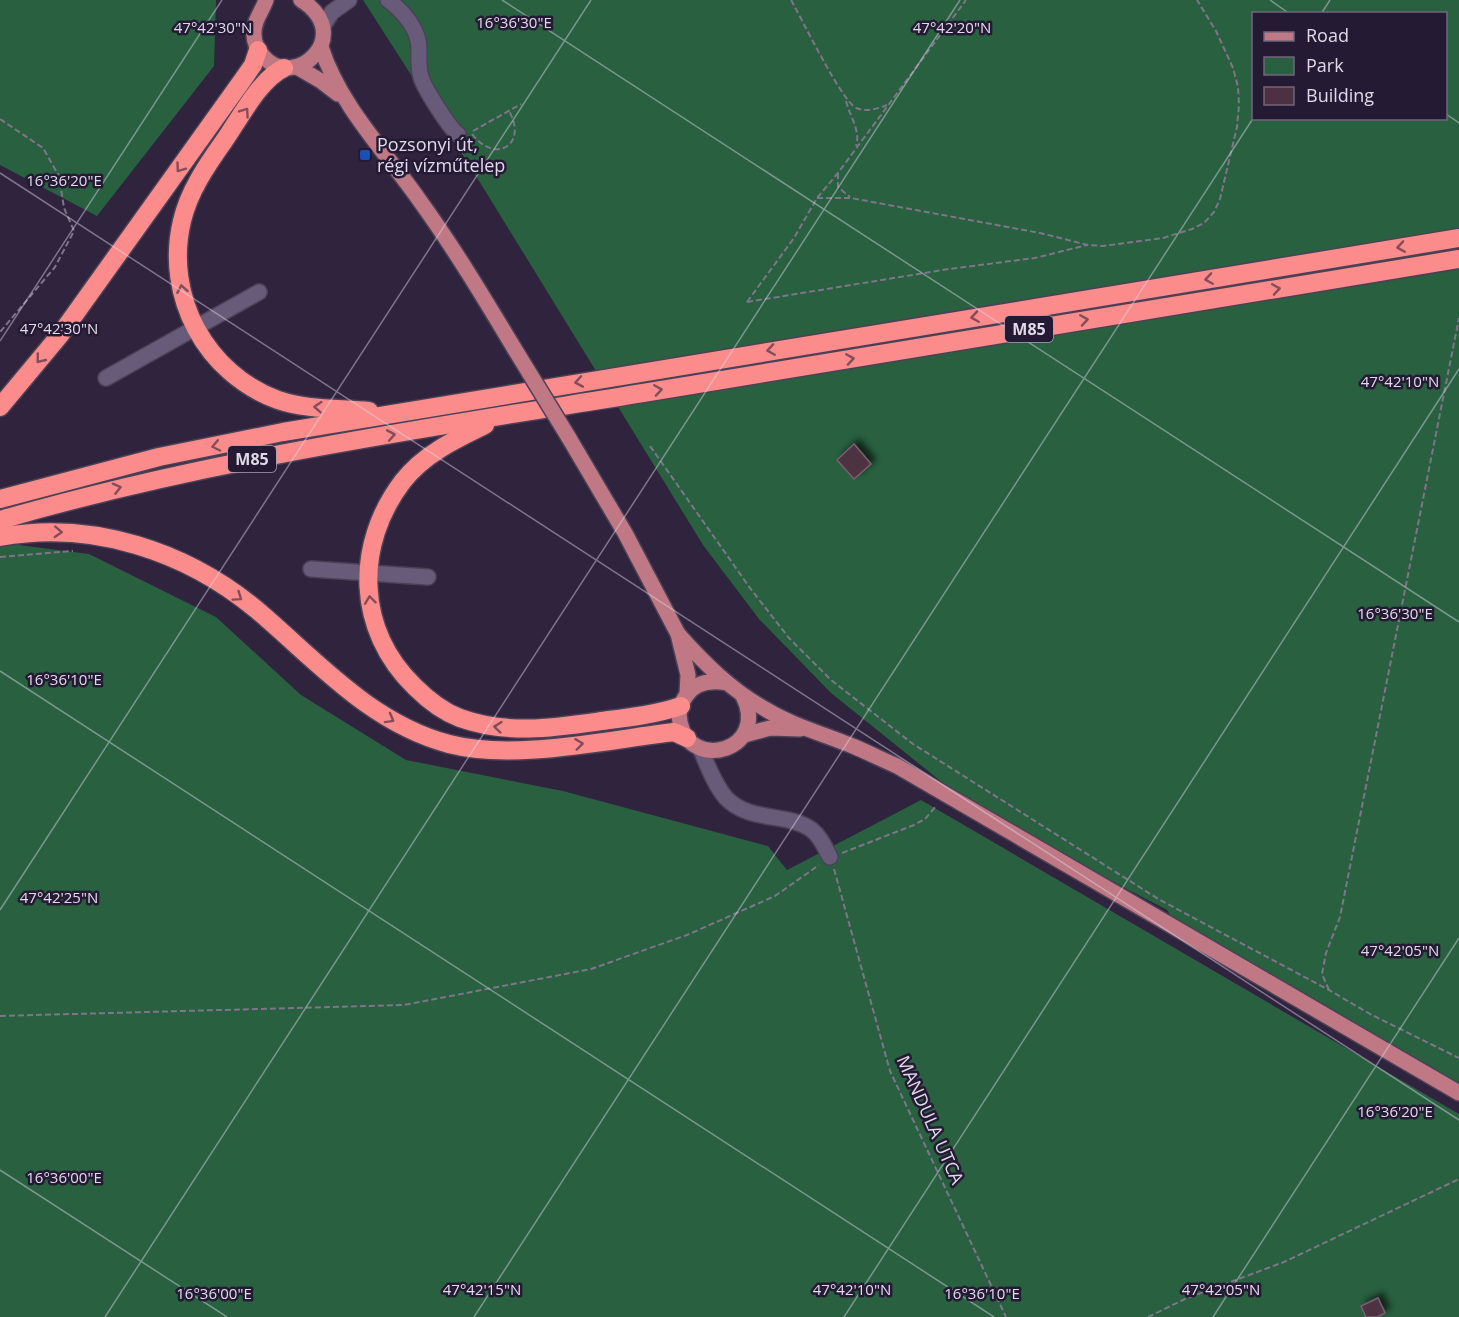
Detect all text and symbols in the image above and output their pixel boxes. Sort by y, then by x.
text: 16°36'30"E [476,12,552,32]
legend [1252,12,1447,120]
text: 47°42'30"N [174,17,252,37]
text: 47°42'20"N [913,17,991,37]
text: Road [1306,23,1349,47]
text: Park [1306,53,1344,77]
text: Building [1306,83,1374,107]
one-way arrow [238,107,249,118]
place label: Pozsonyi út, régi vízműtelep [377,132,505,177]
marker: Pozsonyi út, régi vízműtelep [358,148,372,162]
one-way arrow [176,161,187,172]
text: 16°36'20"E [26,170,102,190]
one-way arrow [1397,240,1407,253]
one-way arrow [1204,272,1213,284]
one-way arrow [1271,283,1281,296]
one-way arrow [176,284,189,294]
one-way arrow [970,310,980,322]
one-way arrow [1079,315,1089,327]
road number: M85 [1005,316,1053,342]
text: 47°42'30"N [20,318,98,338]
one-way arrow [766,344,776,356]
one-way arrow [36,353,47,364]
one-way arrow [845,353,855,366]
text: 47°42'10"N [1361,371,1439,391]
one-way arrow [574,375,584,388]
one-way arrow [653,385,662,397]
one-way arrow [313,401,323,414]
one-way arrow [386,429,396,441]
one-way arrow [211,439,221,452]
road number: M85 [228,446,276,472]
one-way arrow [112,483,122,496]
one-way arrow [54,526,63,539]
one-way arrow [232,590,243,601]
one-way arrow [364,595,377,604]
text: 16°36'30"E [1357,603,1433,623]
text: 16°36'10"E [26,669,102,689]
one-way arrow [384,712,394,723]
one-way arrow [494,721,503,734]
one-way arrow [574,739,583,751]
text: 47°42'25"N [20,887,98,907]
text: 47°42'05"N [1361,940,1439,960]
street label: MANDULA UTCA [892,1051,970,1188]
text: 16°36'20"E [1357,1101,1433,1121]
text: 16°36'00"E [26,1167,102,1187]
text: 47°42'15"N [443,1279,521,1299]
text: 47°42'10"N [813,1279,891,1299]
text: 47°42'05"N [1182,1279,1260,1299]
text: 16°36'00"E [176,1283,252,1303]
text: 16°36'10"E [944,1283,1020,1303]

